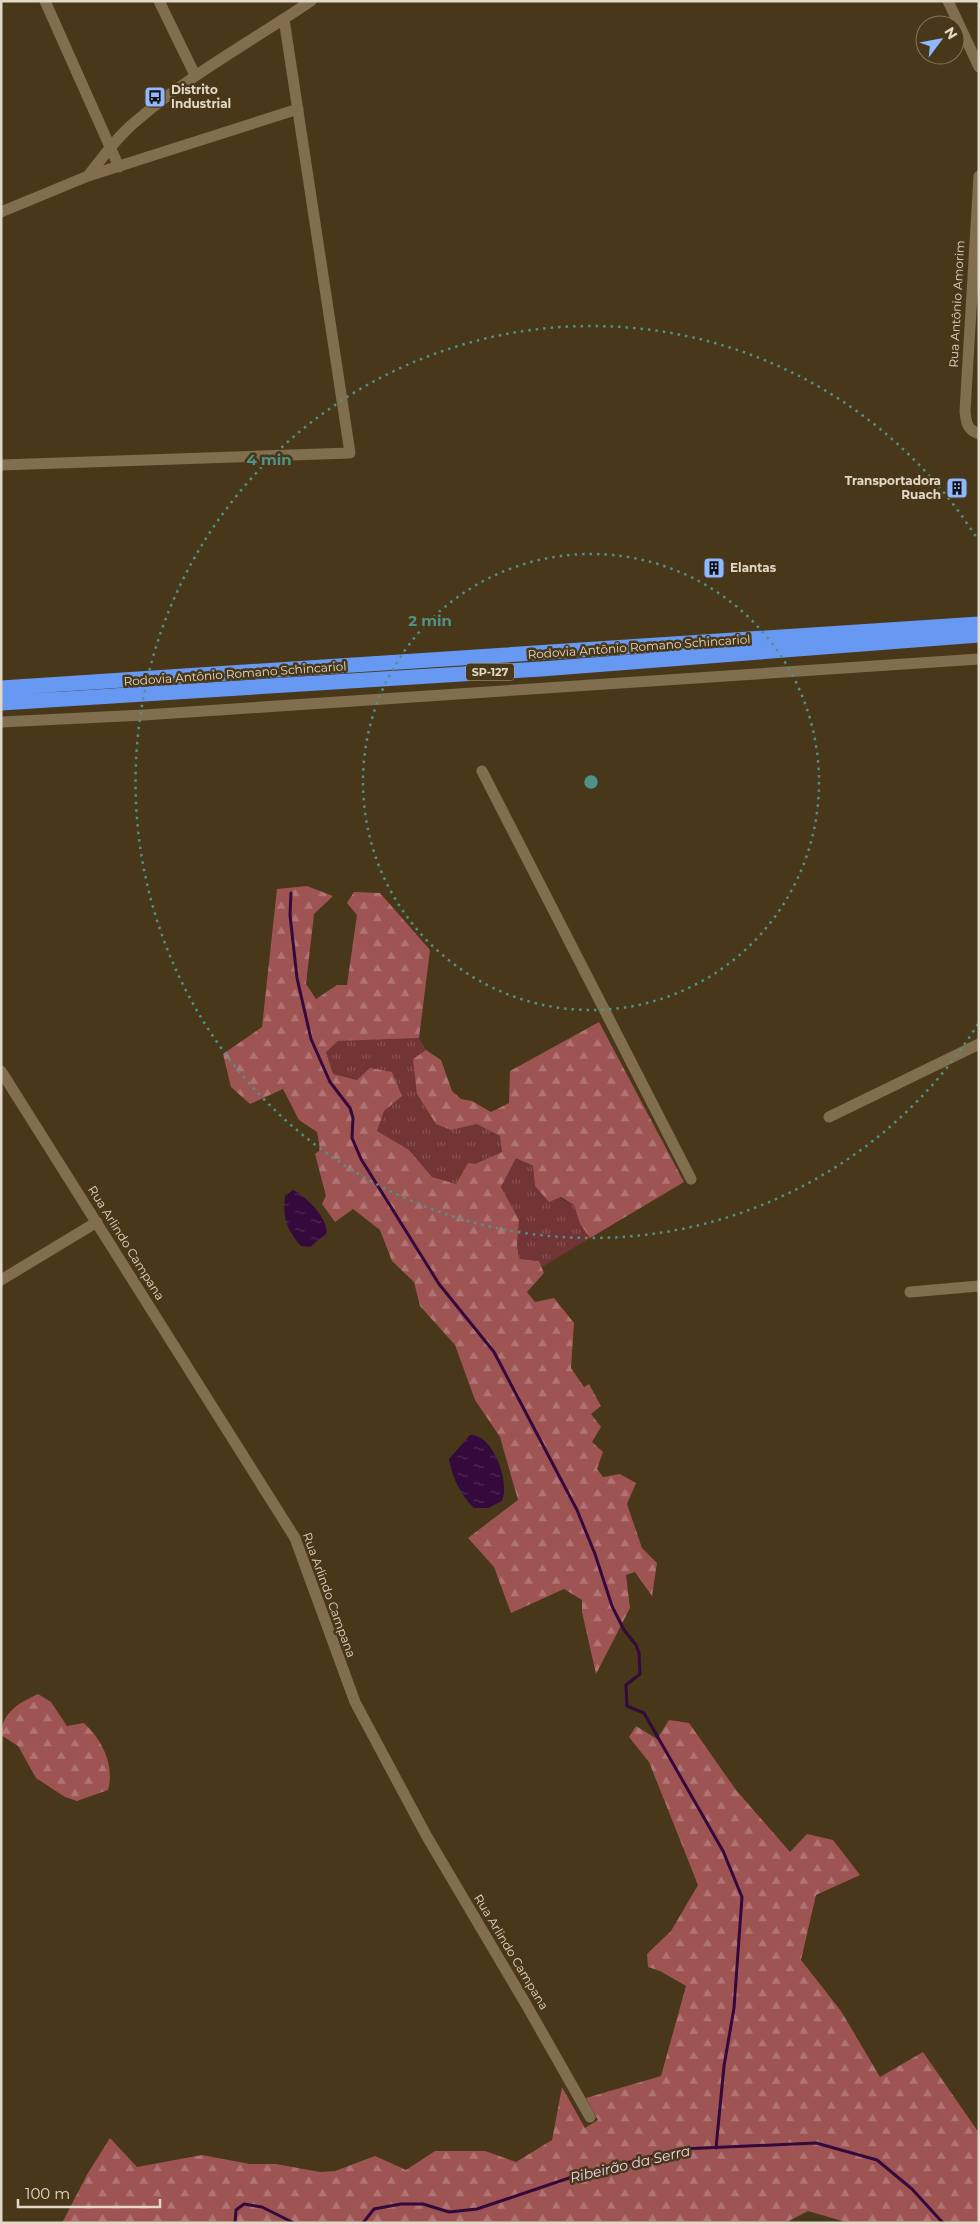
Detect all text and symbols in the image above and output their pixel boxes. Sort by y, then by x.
north arrow [915,15,965,65]
text: N [940,24,962,43]
place label: Distrito Industrial [171,82,231,111]
bus stop icon: Distrito Industrial [143,85,167,109]
street label: Rua Antônio Amorim [946,240,967,368]
text: 4 min [246,450,292,469]
place label: Transportadora Ruach [845,473,941,502]
building icon: Transportadora Ruach [945,476,969,500]
building icon: Elantas [702,556,726,580]
place label: Elantas [730,560,777,575]
text: 2 min [408,611,452,630]
street label: Rodovia Antônio Romano Schincariol [527,631,751,662]
street label: Rodovia Antônio Romano Schincariol [123,658,347,689]
road number: SP-127 [466,664,514,680]
centre of rings [582,773,600,791]
street label: Rua Arlindo Campana [85,1183,168,1303]
street label: Rua Arlindo Campana [300,1530,359,1660]
street label: Rua Arlindo Campana [471,1891,552,2012]
water label: Ribeirão da Serra [568,2141,692,2187]
scale bar [18,2176,160,2208]
text: 100 m [25,2184,70,2203]

